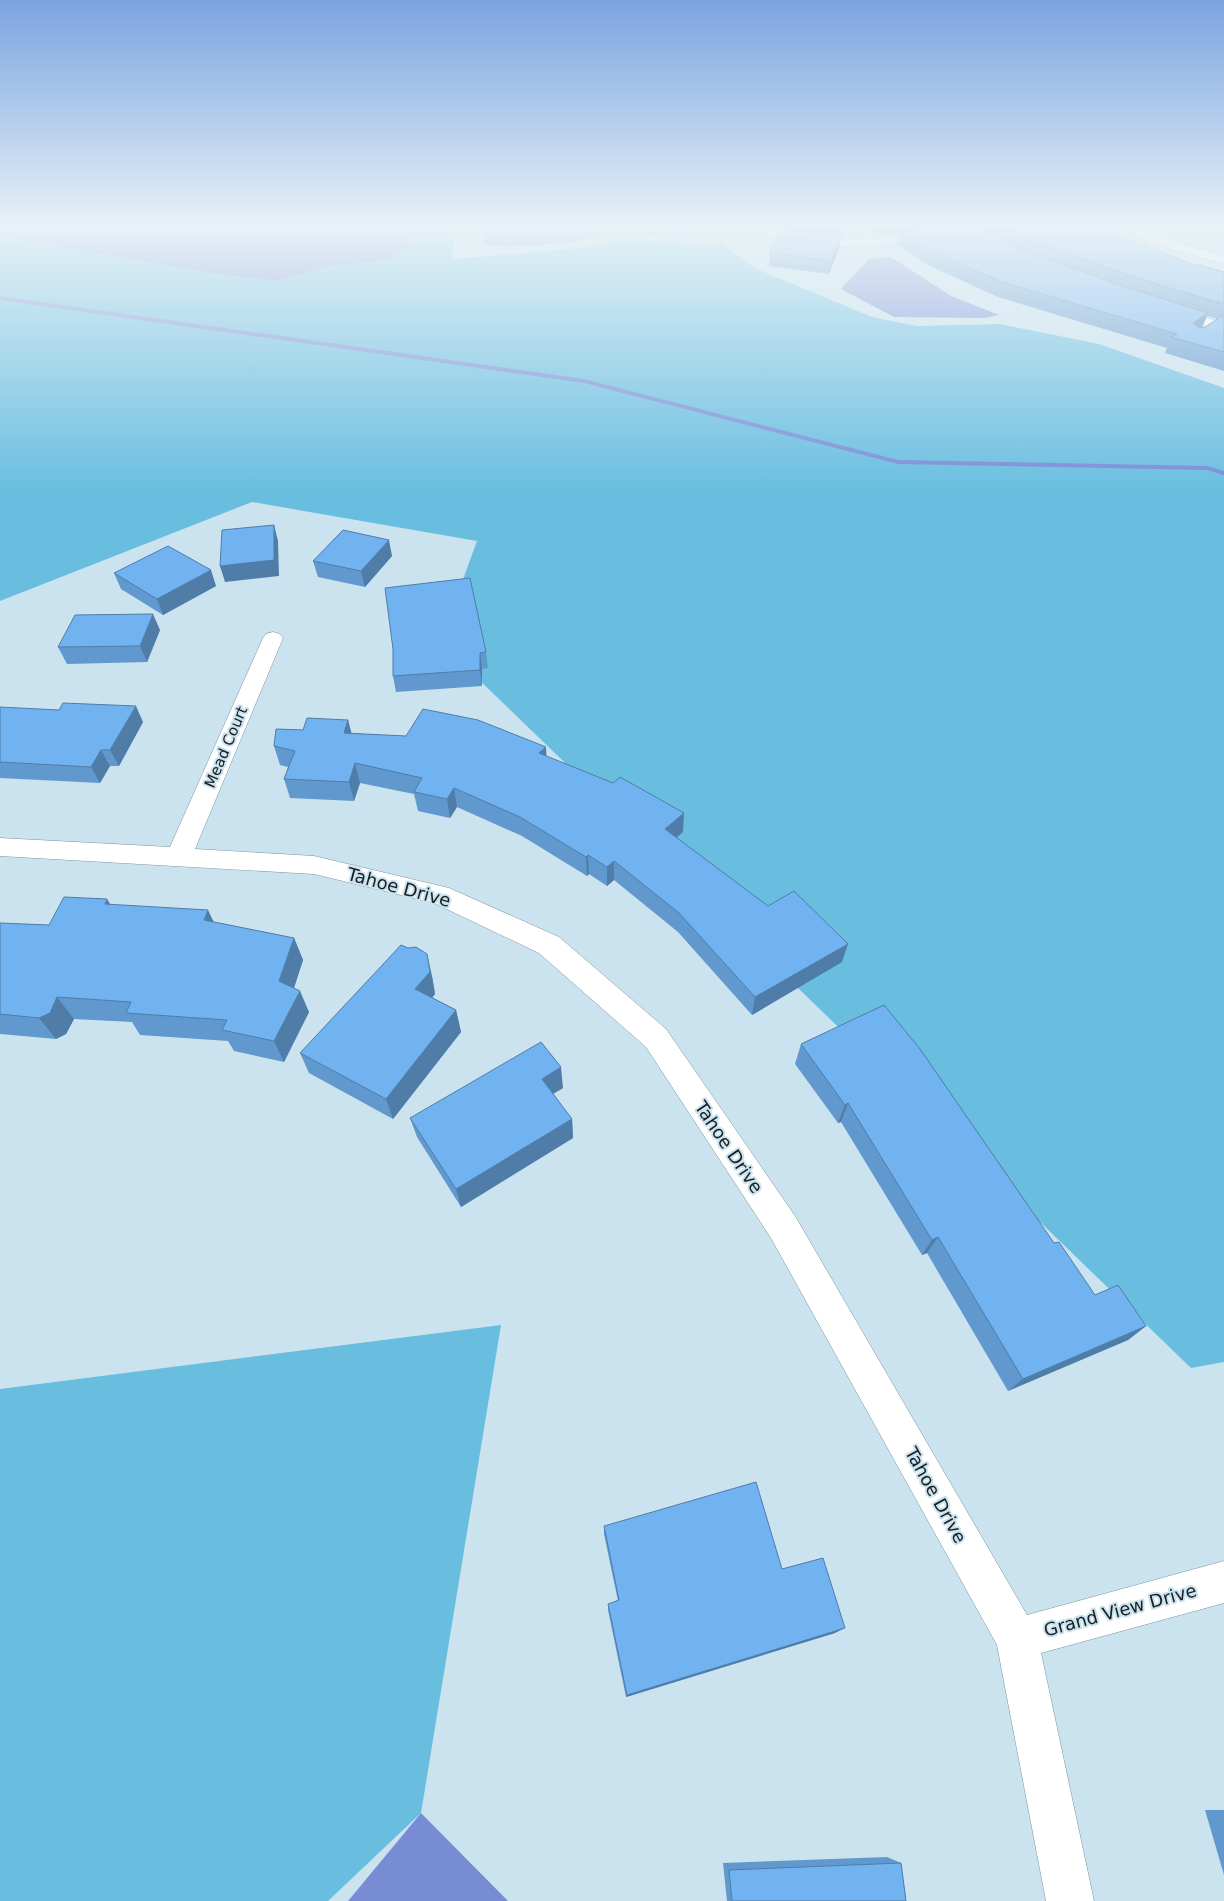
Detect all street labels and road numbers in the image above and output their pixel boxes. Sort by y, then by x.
street label: Mead Court [201,703,251,790]
street label: Tahoe Drive [344,863,453,911]
street label: Tahoe Drive [690,1096,767,1197]
street label: Tahoe Drive [901,1443,971,1547]
street label: Grand View Drive [1041,1579,1199,1641]

